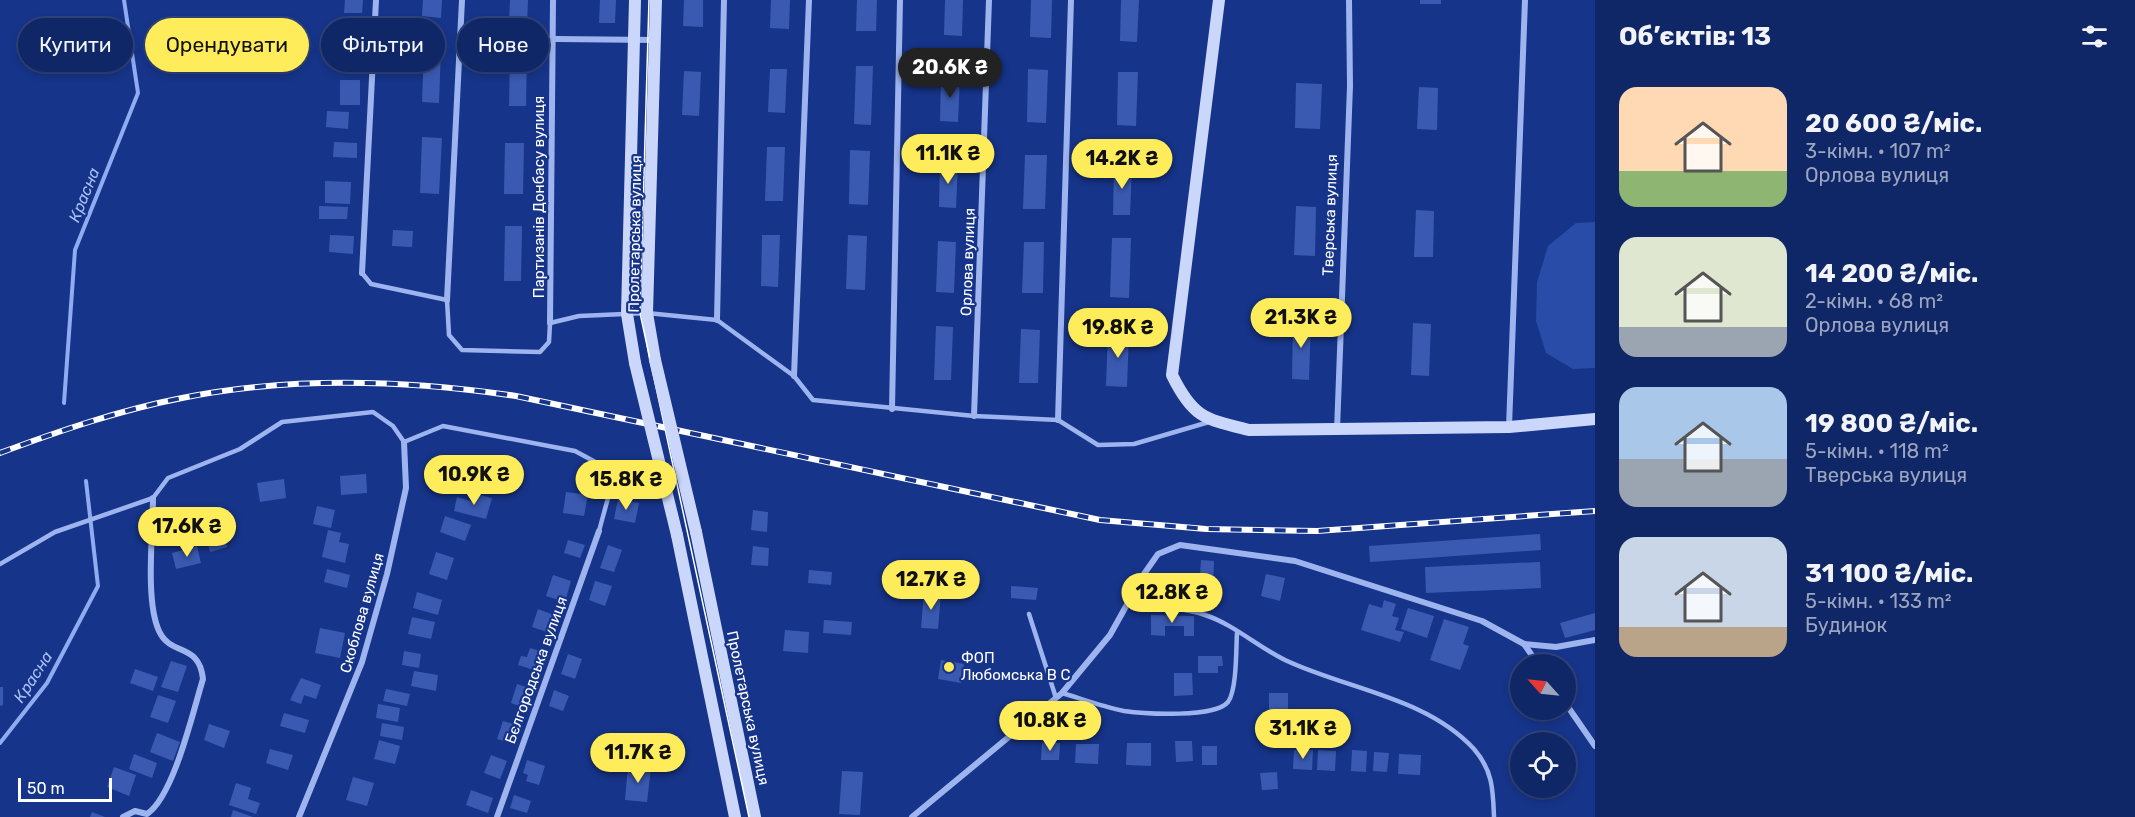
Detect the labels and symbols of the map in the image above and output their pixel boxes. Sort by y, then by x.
pin: 20.6K ₴ [895,48,1005,99]
street label: Партизанів Донбасу вулиця [530,96,548,298]
pin: 11.1K ₴ [893,134,1003,185]
pin: 14.2K ₴ [1067,139,1177,190]
street label: Тверська вулиця [1319,154,1341,276]
street label: Пролетарська вулиця [625,155,645,313]
water label: Красна [64,165,104,225]
street label: Орлова вулиця [957,208,979,316]
pin: 21.3K ₴ [1246,298,1356,349]
pin: 19.8K ₴ [1063,308,1173,359]
pin: 10.9K ₴ [419,455,529,506]
pin: 15.8K ₴ [571,460,681,511]
pin: 17.6K ₴ [132,507,242,558]
street label: Скоблова вулиця [336,551,388,675]
pin: 12.7K ₴ [876,560,986,611]
pin: 12.8K ₴ [1117,573,1227,624]
street label: Бєлгородська вулиця [501,594,571,746]
street label: Пролетарська вулиця [723,629,773,787]
water label: Красна [9,648,57,706]
place label: ФОП Любомська В С [961,649,1071,684]
north arrow [1510,654,1576,720]
marker: ФОП Любомська В С [942,660,956,674]
pin: 10.8K ₴ [995,701,1105,752]
pin: 31.1K ₴ [1248,709,1358,760]
pin: 11.7K ₴ [583,733,693,784]
scale bar [18,775,112,802]

